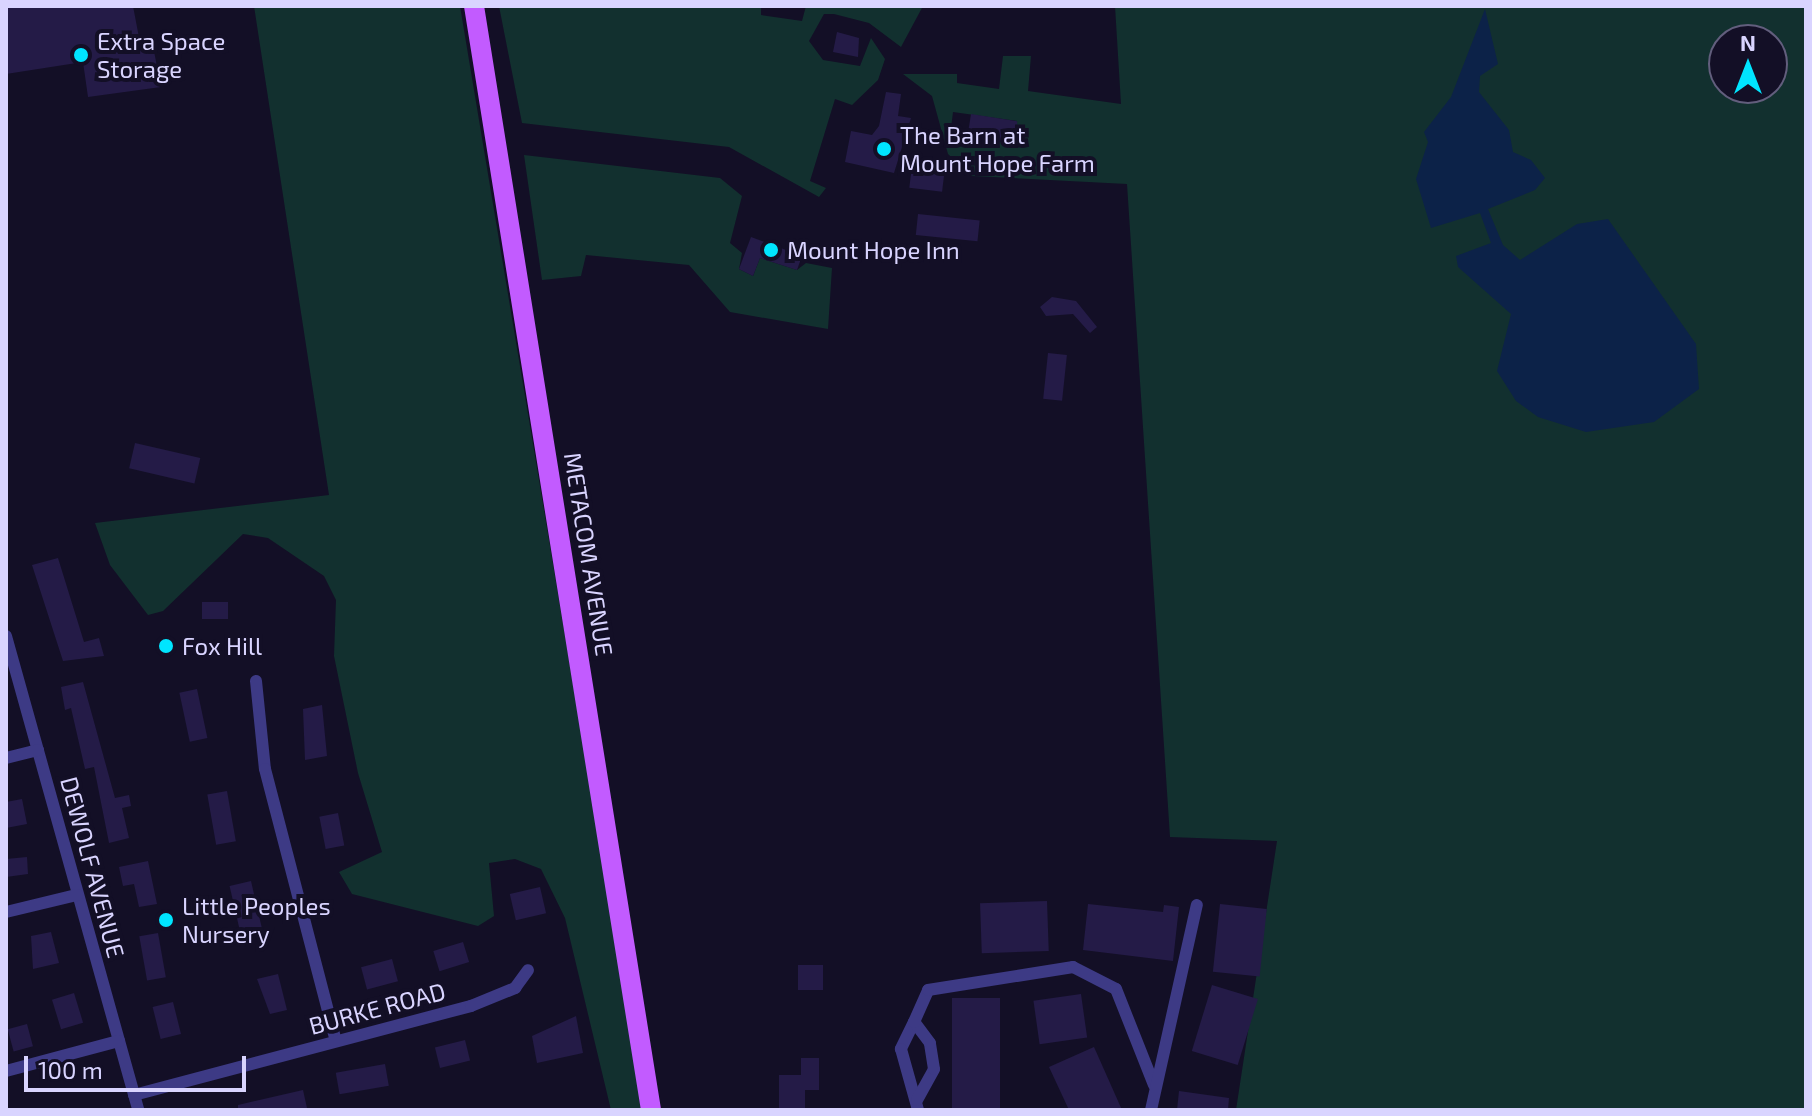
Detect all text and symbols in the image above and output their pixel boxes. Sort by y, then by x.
north arrow [1708,24,1788,104]
place label: Extra Space Storage [97,27,225,83]
text: N [1740,29,1756,55]
marker: Extra Space Storage [72,46,90,64]
place label: The Barn at Mount Hope Farm [900,121,1095,177]
marker: The Barn at Mount Hope Farm [875,140,893,158]
place label: Mount Hope Inn [787,236,960,264]
marker: Mount Hope Inn [762,241,780,259]
street label: METACOM AVENUE [559,450,619,658]
place label: Fox Hill [182,632,262,660]
marker: Fox Hill [157,637,175,655]
street label: DEWOLF AVENUE [55,773,131,961]
place label: Little Peoples Nursery [182,892,331,948]
marker: Little Peoples Nursery [157,911,175,929]
street label: BURKE ROAD [306,976,448,1040]
scale bar [28,1040,250,1090]
text: 100 m [38,1055,103,1084]

